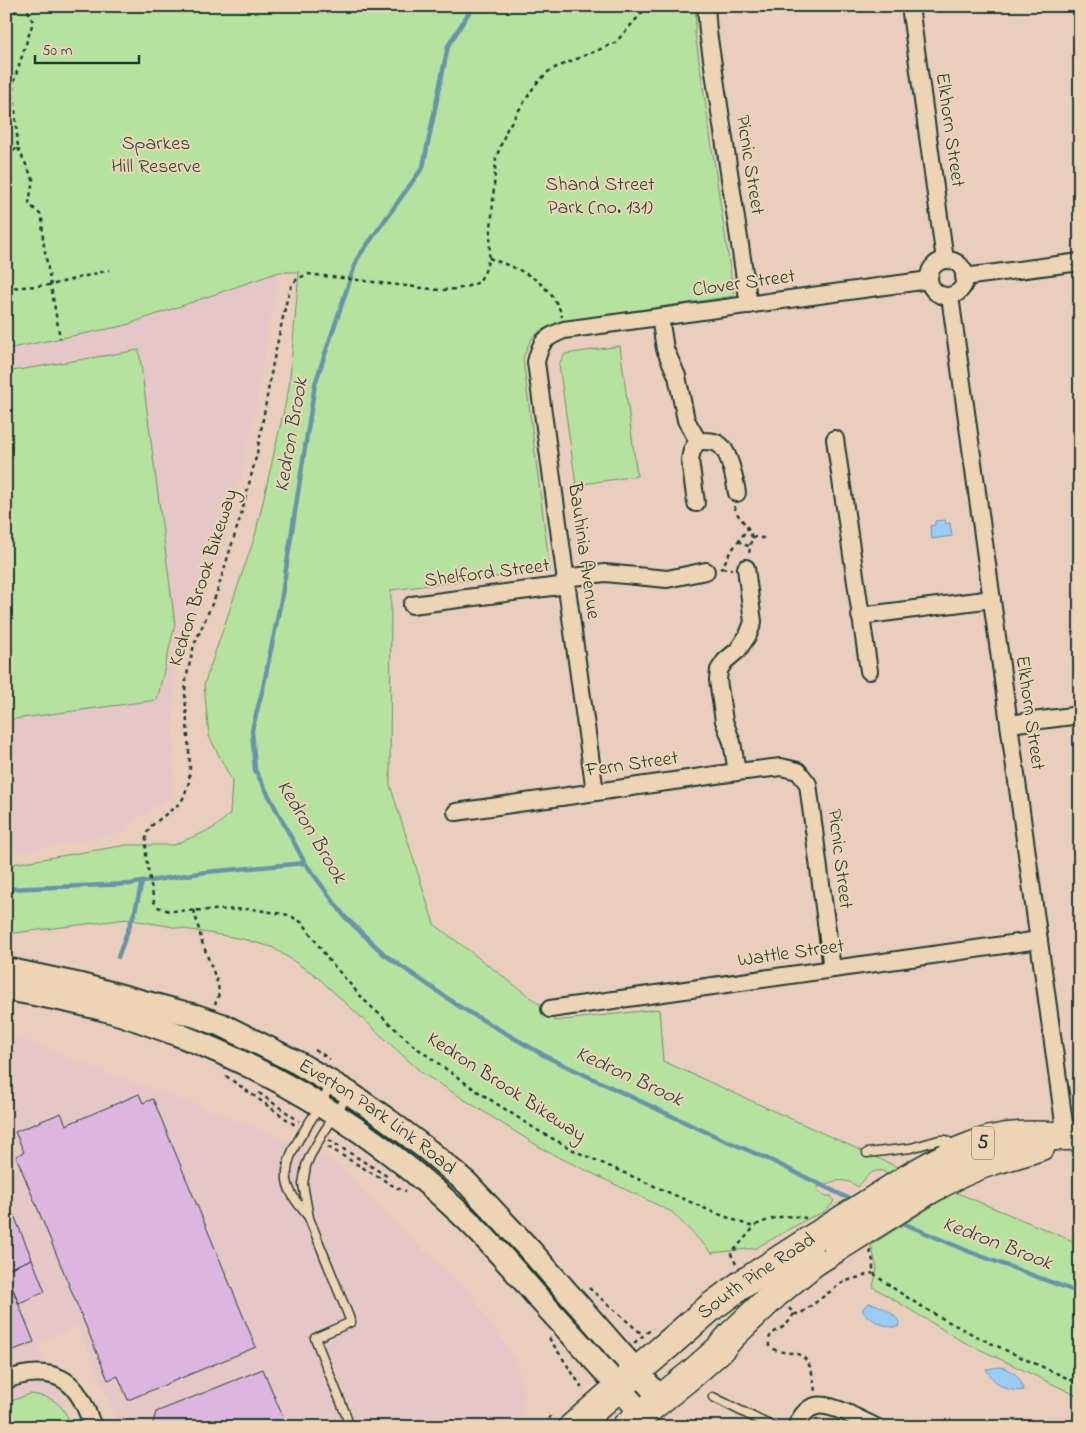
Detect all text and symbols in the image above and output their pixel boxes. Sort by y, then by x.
scale bar [35,32,139,64]
text: 50 m [42,40,73,62]
street label: Elkhorn Street [927,71,971,190]
street label: Picnic Street [727,113,771,217]
park label: Sparkes Hill Reserve [111,130,201,182]
park label: Shand Street Park (no. 131) [545,171,655,223]
street label: Clover Street [691,262,798,306]
water label: Kedron Brook [267,375,317,494]
street label: Bauhinia Avenue [559,480,607,621]
street label: Kedron Brook Bikeway [162,486,246,670]
street label: Shelford Street [423,552,552,596]
street label: Elkhorn Street [1007,654,1051,773]
street label: Fern Street [583,744,681,786]
water label: Kedron Brook [268,775,354,890]
street label: Picnic Street [818,807,860,911]
street label: Wattle Street [736,932,846,976]
street label: Kedron Brook Bikeway [421,1026,591,1150]
water label: Kedron Brook [570,1039,688,1115]
street label: Everton Park Link Road [293,1052,462,1182]
road number: 5 [972,1126,994,1160]
water label: Kedron Brook [938,1209,1057,1279]
street label: South Pine Road [691,1226,821,1327]

